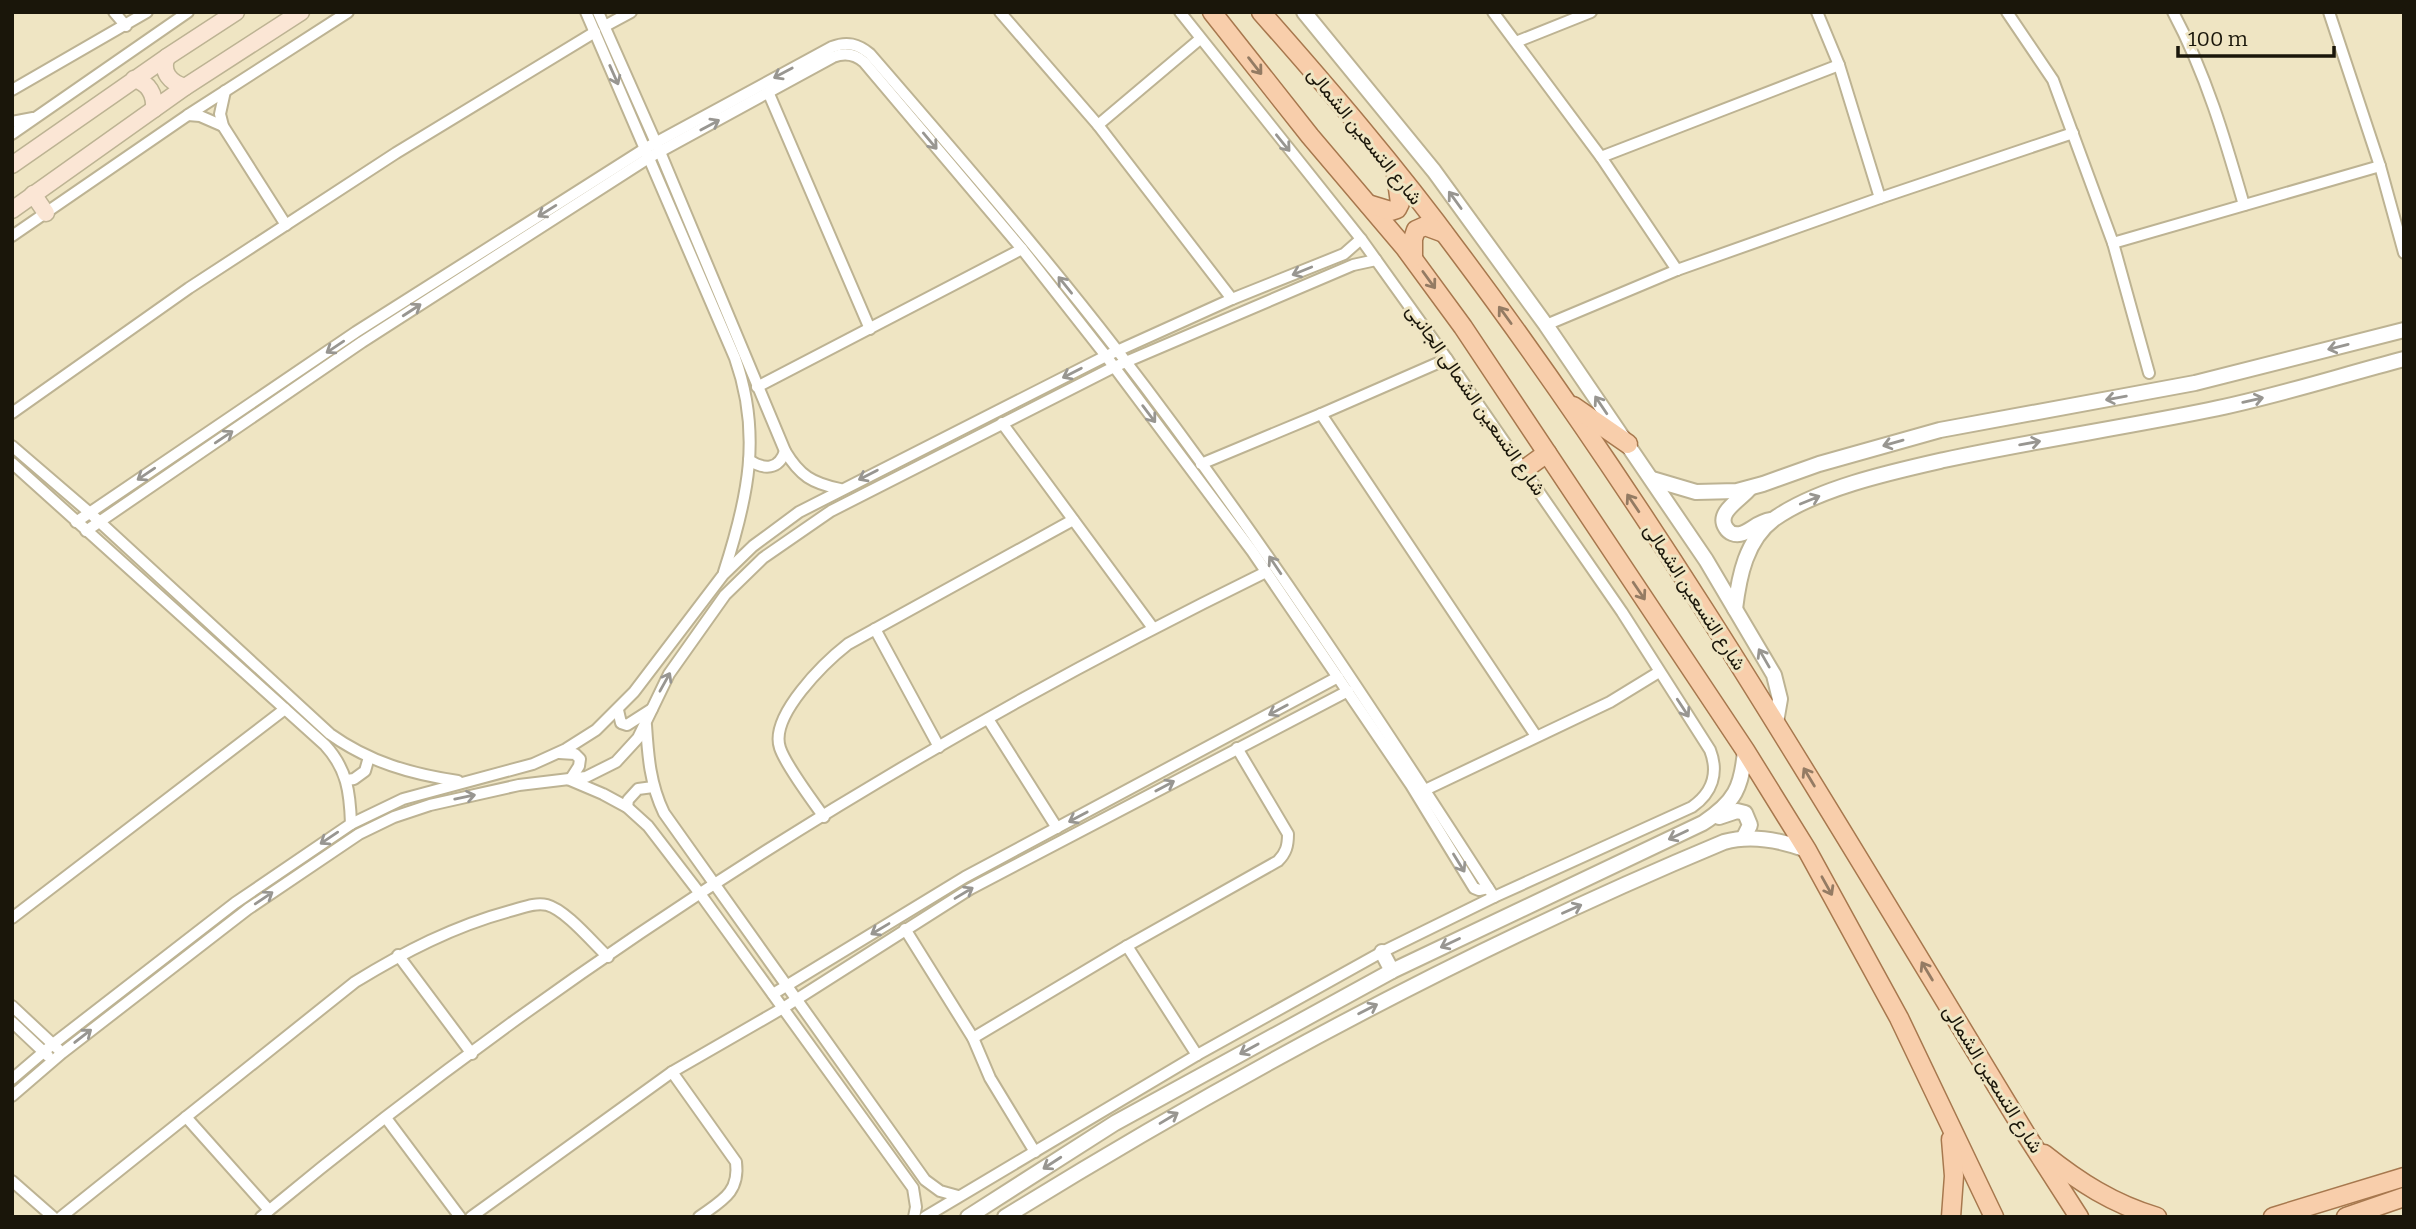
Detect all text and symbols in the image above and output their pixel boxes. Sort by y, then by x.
scale bar [2178,14,2334,58]
text: 100 m [2188,26,2248,52]
one-way arrow [1247,56,1263,74]
one-way arrow [608,63,621,85]
street label: شارع التسعين الشمالى [1302,63,1428,210]
one-way arrow [774,66,794,80]
one-way arrow [700,118,720,132]
one-way arrow [922,131,938,149]
one-way arrow [1276,133,1291,151]
one-way arrow [1448,191,1462,210]
one-way arrow [538,203,557,218]
one-way arrow [1292,266,1313,279]
one-way arrow [1422,270,1436,289]
one-way arrow [1057,277,1073,295]
street label: شارع التسعين الشمالى الجانبى [1400,300,1551,501]
one-way arrow [402,303,421,317]
one-way arrow [1497,306,1512,325]
one-way arrow [326,339,345,354]
one-way arrow [2327,341,2350,354]
one-way arrow [1062,367,1083,381]
one-way arrow [2105,392,2128,405]
one-way arrow [2241,392,2264,406]
one-way arrow [1594,396,1608,415]
one-way arrow [1141,404,1156,423]
one-way arrow [213,430,233,444]
one-way arrow [2018,435,2041,449]
one-way arrow [1882,437,1905,450]
one-way arrow [137,467,157,481]
one-way arrow [858,469,879,483]
one-way arrow [1626,493,1640,513]
one-way arrow [1799,493,1821,506]
street label: شارع التسعين الشمالى [1638,519,1751,675]
one-way arrow [1268,556,1282,576]
one-way arrow [1632,580,1646,600]
one-way arrow [1757,648,1770,669]
one-way arrow [659,672,673,692]
one-way arrow [1676,698,1690,718]
one-way arrow [1268,703,1289,717]
one-way arrow [1801,767,1815,787]
one-way arrow [1154,779,1175,792]
one-way arrow [453,789,476,803]
one-way arrow [1068,810,1088,824]
one-way arrow [1668,828,1689,842]
one-way arrow [320,831,339,845]
one-way arrow [1452,852,1466,872]
one-way arrow [1820,875,1834,895]
one-way arrow [954,885,974,899]
one-way arrow [254,891,273,905]
one-way arrow [1561,902,1582,915]
one-way arrow [870,923,890,937]
one-way arrow [1440,937,1461,950]
one-way arrow [1919,962,1933,982]
street label: شارع التسعين الشمالى [1937,1001,2048,1158]
one-way arrow [1357,1002,1378,1016]
one-way arrow [74,1029,92,1044]
one-way arrow [1239,1043,1260,1056]
one-way arrow [1158,1111,1178,1125]
one-way arrow [1043,1156,1063,1170]

